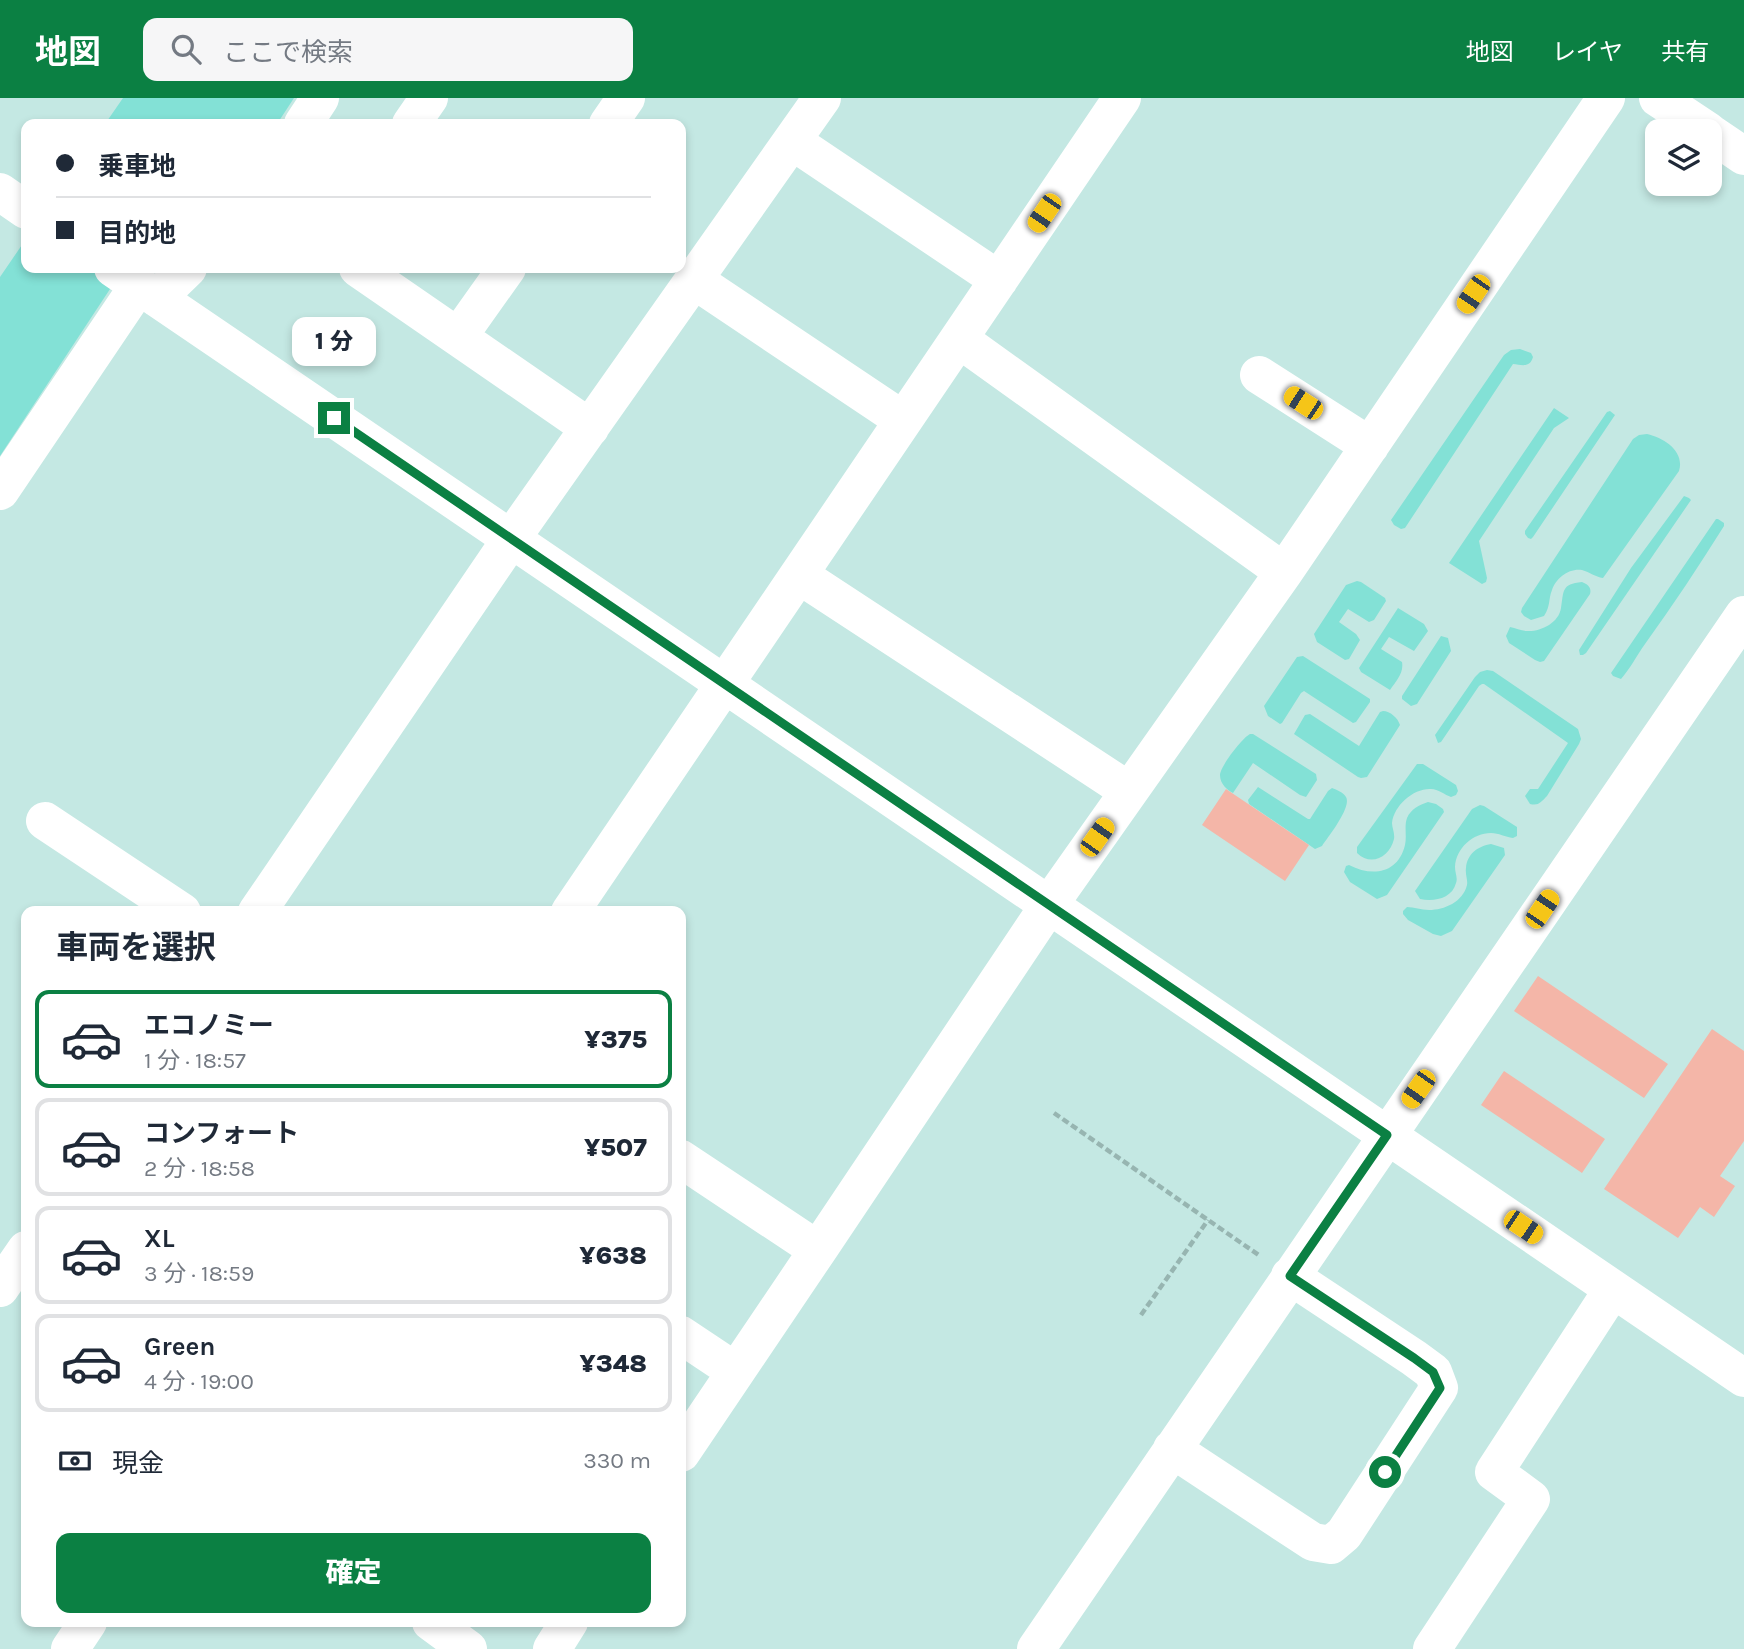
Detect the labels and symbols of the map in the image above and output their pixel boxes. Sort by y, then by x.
car [1024,190,1065,236]
car [1453,271,1494,317]
callout: 1 分 [292,316,376,366]
car [1280,383,1327,423]
route end [318,402,350,434]
car [1077,814,1118,860]
car [1522,886,1563,932]
car [1398,1066,1439,1112]
car [1500,1207,1547,1247]
route start [1369,1456,1401,1488]

